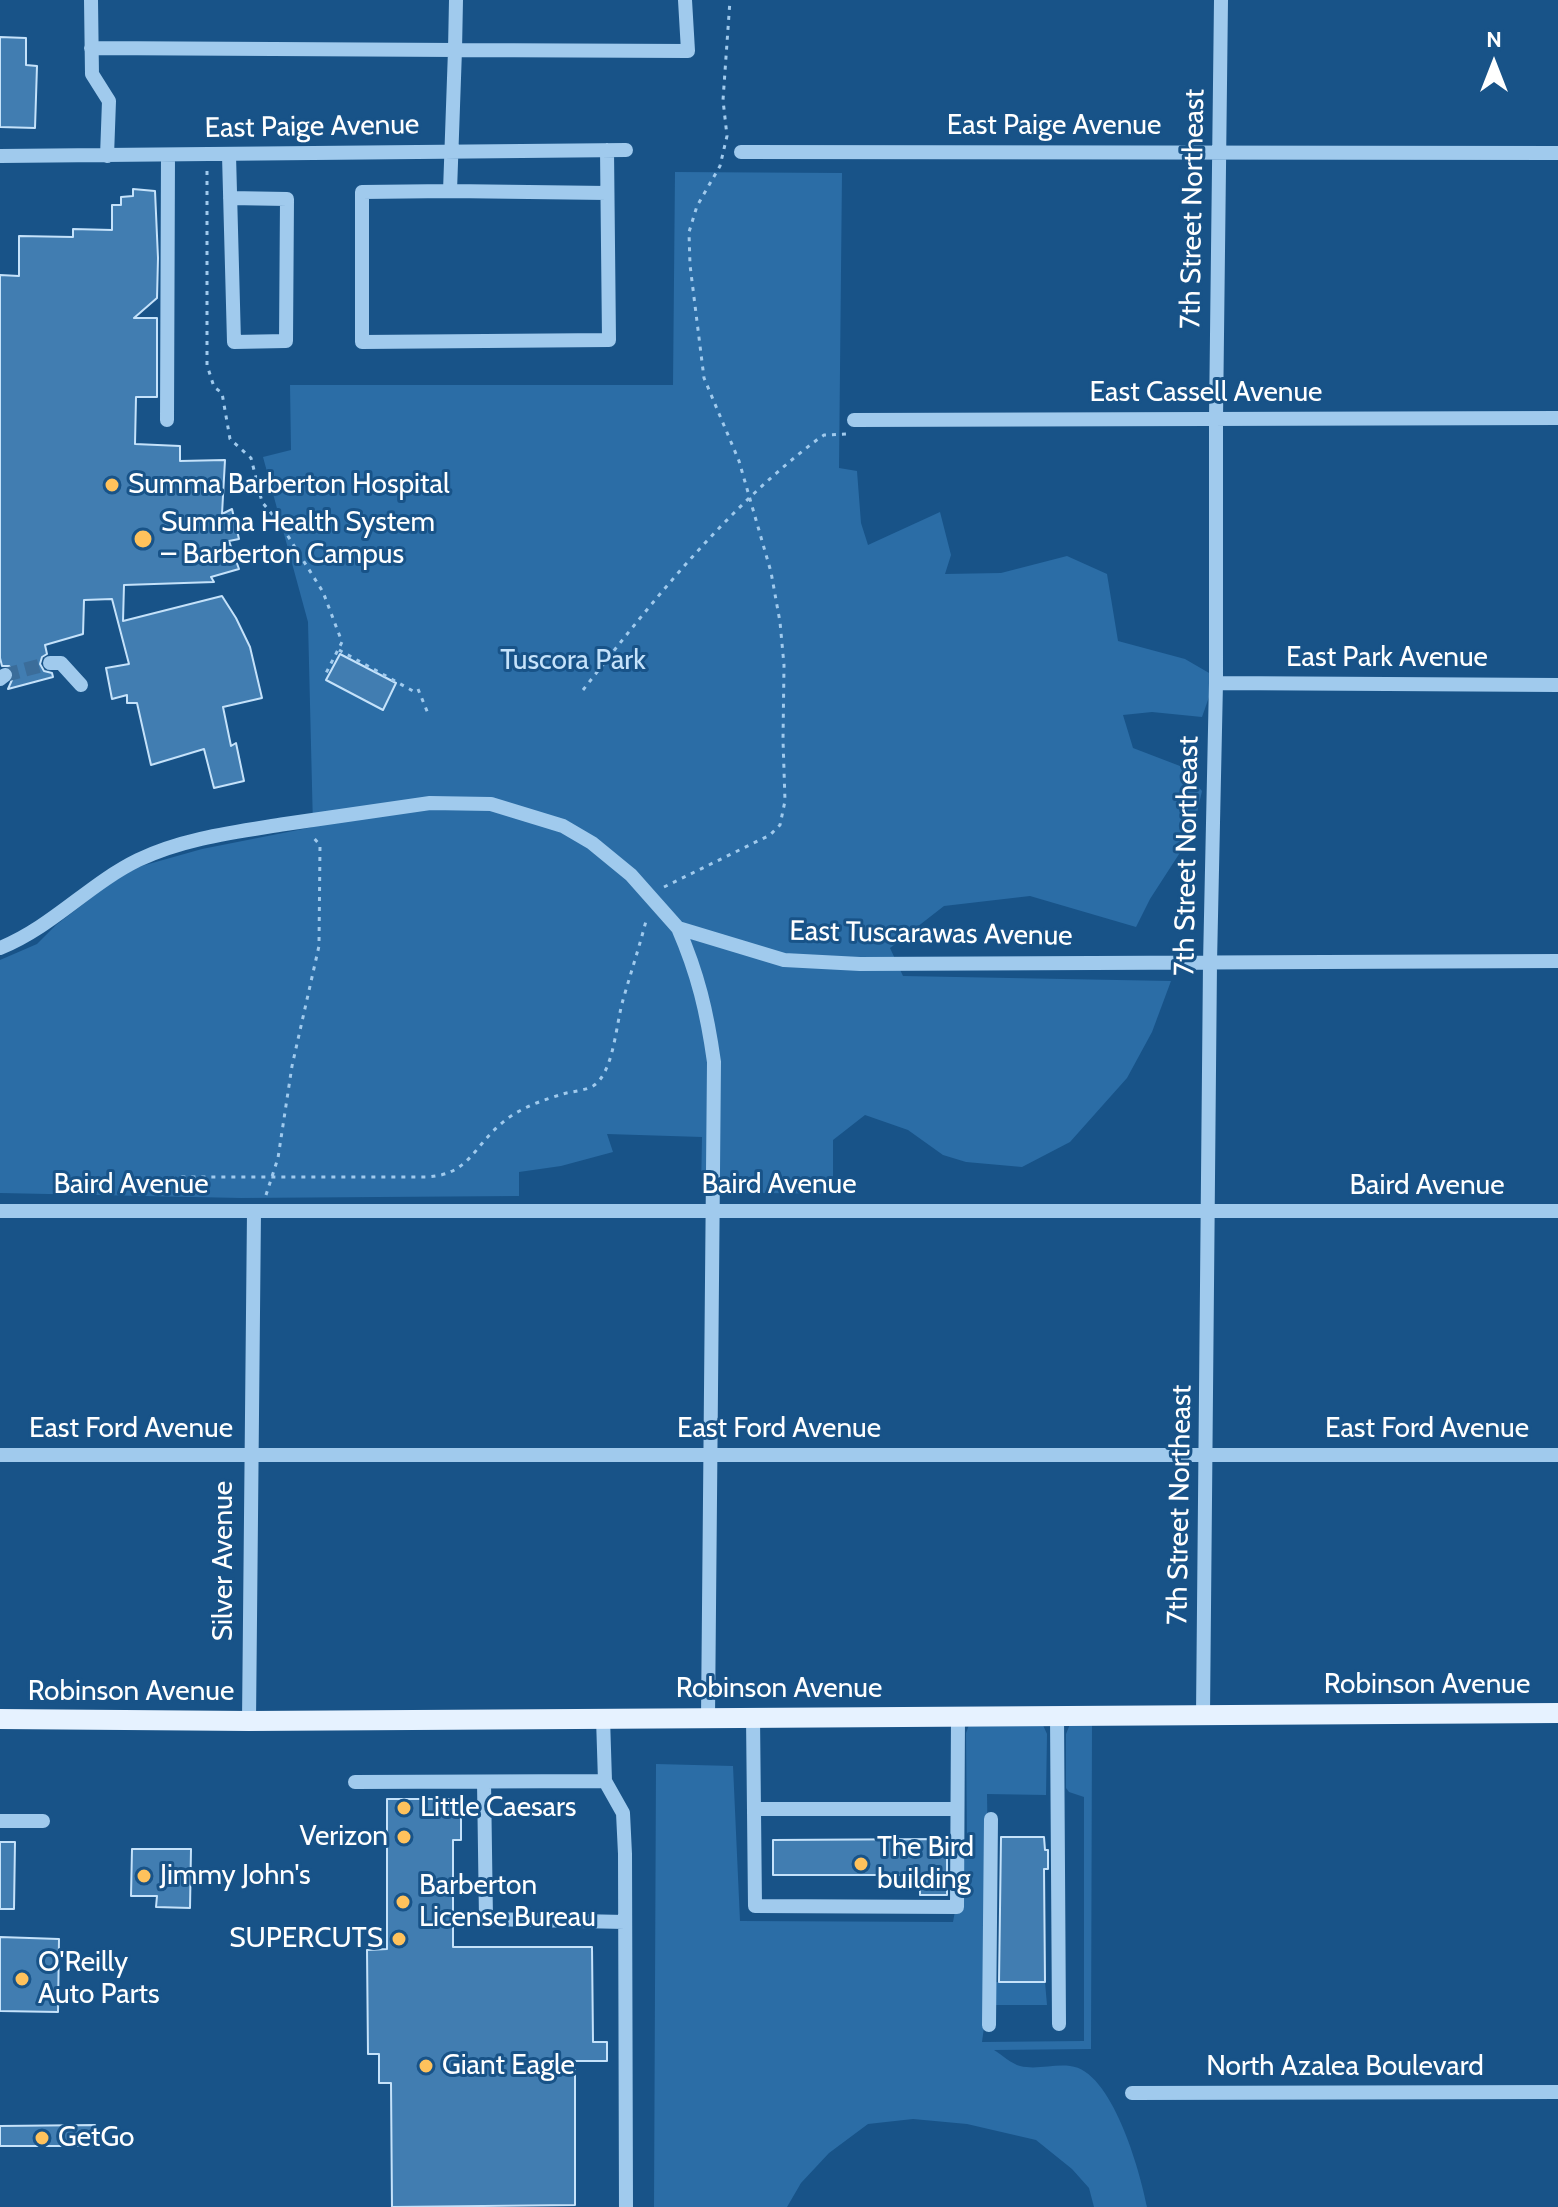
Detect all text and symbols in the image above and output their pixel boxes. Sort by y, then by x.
north arrow [1454,24,1534,104]
text: N [1486,26,1502,53]
street label: 7th Street Northeast [1174,89,1212,329]
street label: East Paige Avenue [204,108,420,146]
street label: East Paige Avenue [947,109,1161,143]
street label: East Cassell Avenue [1090,376,1322,410]
place label: Summa Barberton Hospital [128,468,449,502]
marker: Summa Barberton Hospital [103,476,121,494]
place label: Summa Health System – Barberton Campus [161,506,435,572]
marker: Summa Health System – Barberton Campus [132,528,154,550]
street label: East Park Avenue [1286,641,1488,675]
park label: Tuscora Park [500,644,646,678]
street label: 7th Street Northeast [1168,736,1206,976]
street label: East Tuscarawas Avenue [789,915,1073,953]
street label: Baird Avenue [53,1168,209,1202]
street label: Baird Avenue [701,1168,857,1202]
street label: Baird Avenue [1349,1169,1505,1203]
street label: 7th Street Northeast [1161,1385,1199,1625]
street label: East Ford Avenue [29,1412,233,1446]
street label: East Ford Avenue [677,1412,881,1446]
street label: East Ford Avenue [1325,1412,1529,1446]
street label: Silver Avenue [207,1481,241,1641]
street label: Robinson Avenue [1324,1668,1530,1702]
street label: Robinson Avenue [676,1672,882,1706]
street label: Robinson Avenue [28,1675,234,1709]
place label: Little Caesars [420,1791,576,1825]
marker: Little Caesars [395,1799,413,1817]
place label: Verizon [300,1820,388,1854]
marker: Verizon [395,1828,413,1846]
place label: The Bird building [877,1831,974,1897]
marker: The Bird building [852,1855,870,1873]
place label: Jimmy John's [160,1859,311,1893]
marker: Jimmy John's [135,1867,153,1885]
place label: Barberton License Bureau [419,1869,596,1935]
marker: Barberton License Bureau [394,1893,412,1911]
place label: SUPERCUTS [229,1922,383,1956]
marker: SUPERCUTS [390,1930,408,1948]
place label: O'Reilly Auto Parts [38,1946,160,2012]
marker: O'Reilly Auto Parts [13,1970,31,1988]
place label: Giant Eagle [442,2049,575,2083]
street label: North Azalea Boulevard [1206,2050,1484,2084]
marker: Giant Eagle [417,2057,435,2075]
place label: GetGo [58,2121,135,2155]
marker: GetGo [33,2129,51,2147]

